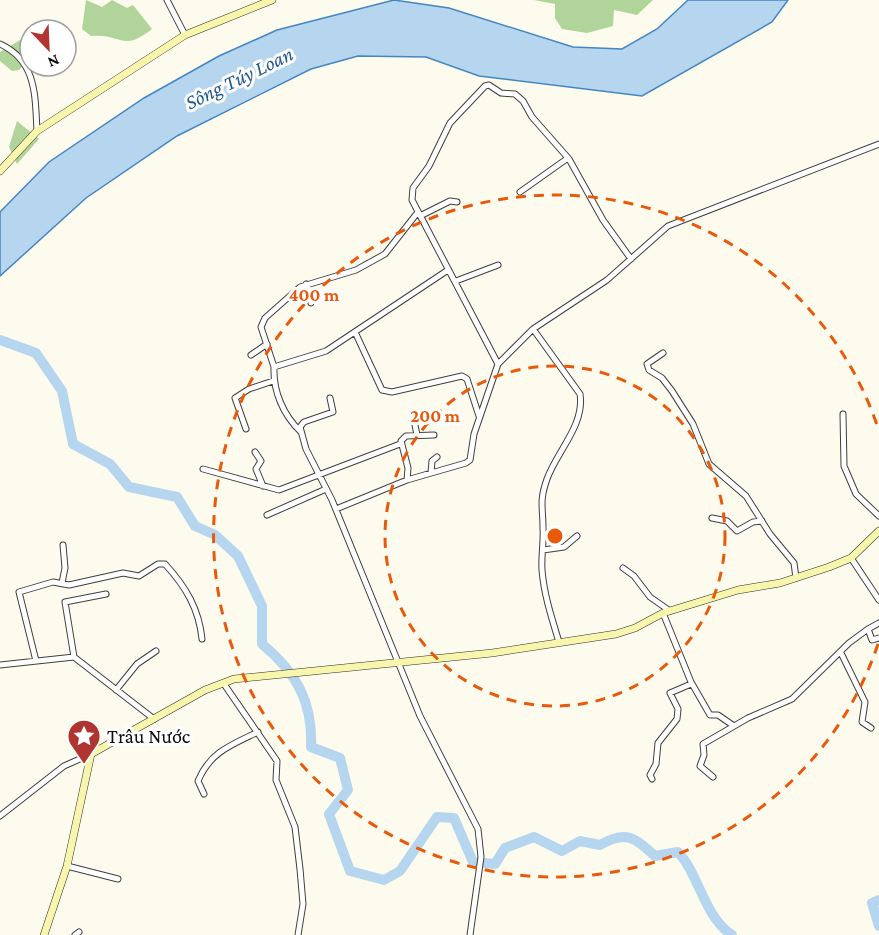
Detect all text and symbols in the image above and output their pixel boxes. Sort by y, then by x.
north arrow [18,18,78,78]
water label: Sông Túy Loan [181,42,297,114]
text: N [45,51,62,71]
text: 400 m [289,285,340,305]
text: 200 m [410,406,461,426]
centre of rings [545,526,565,546]
place icon: Trâu Nước [66,718,102,765]
place label: Trâu Nước [107,725,191,747]

